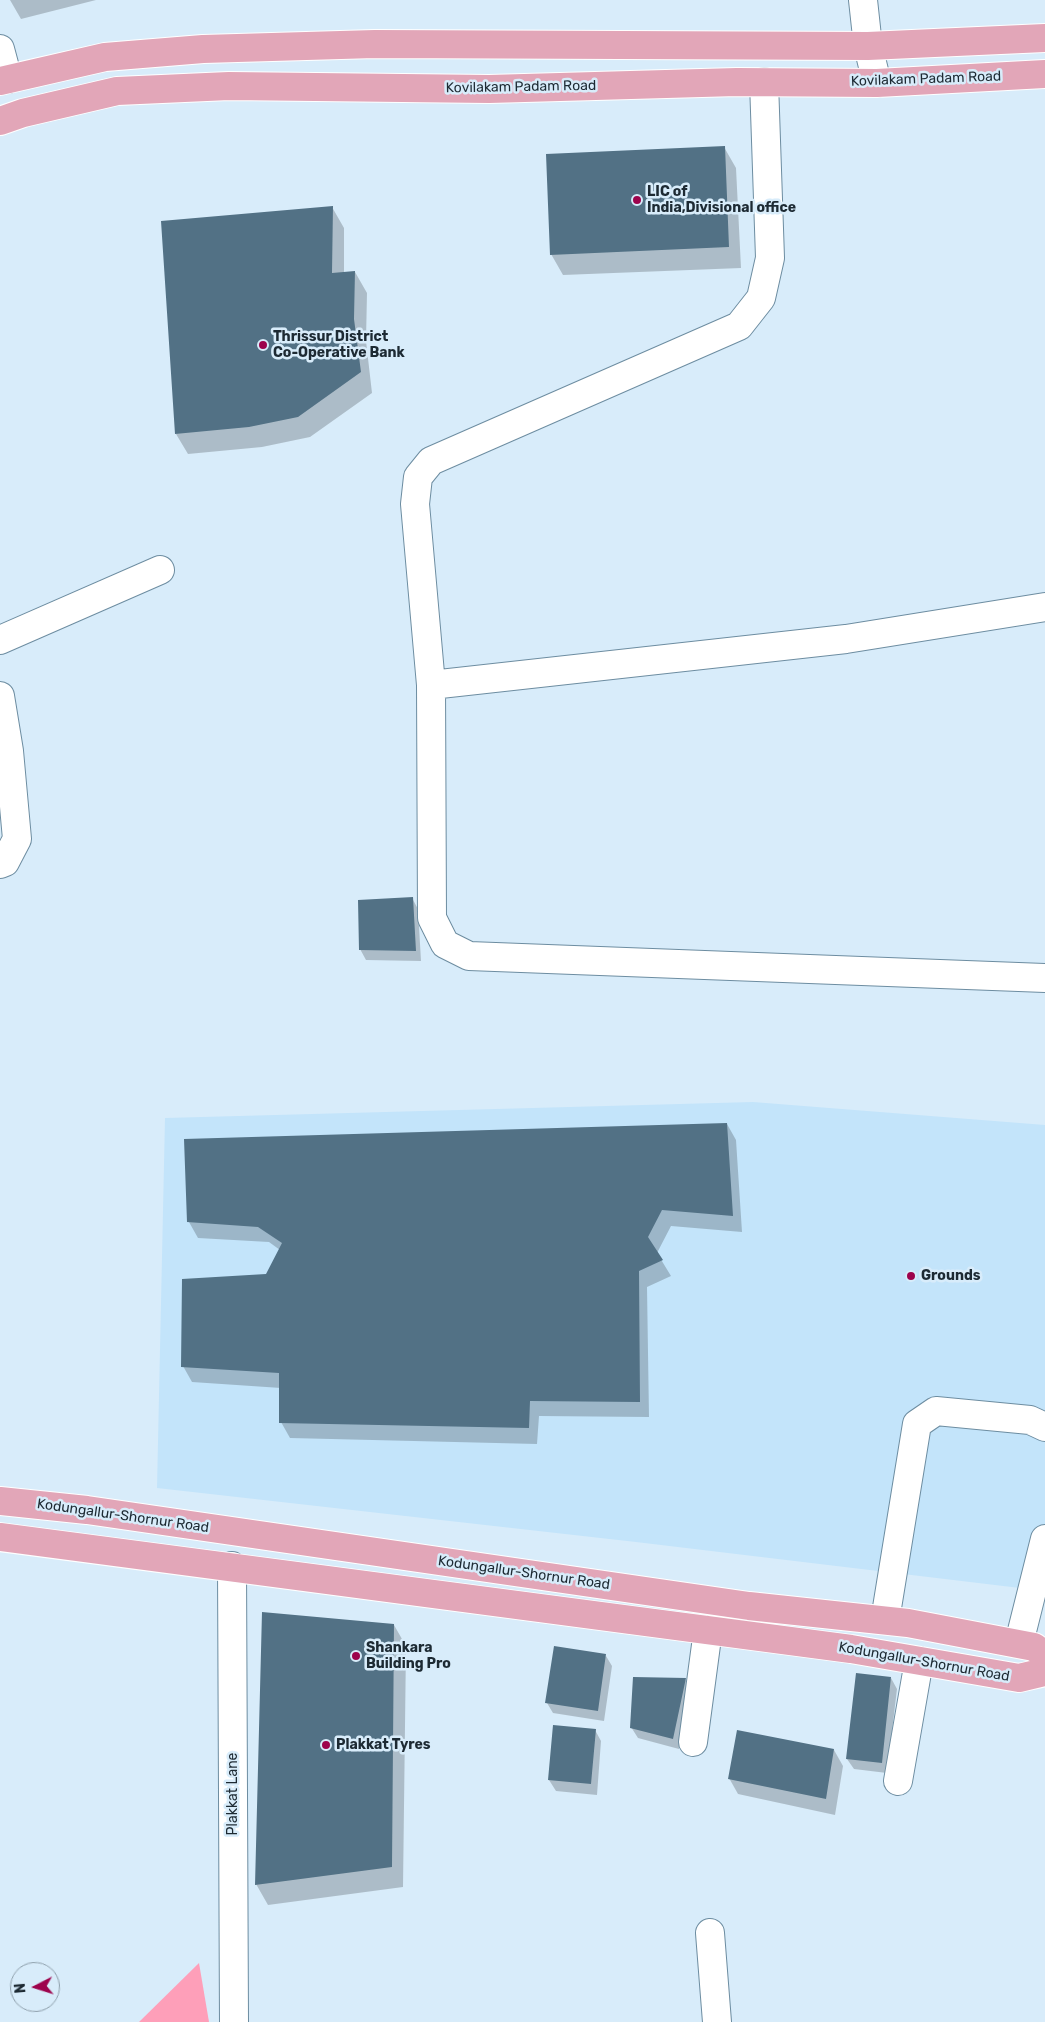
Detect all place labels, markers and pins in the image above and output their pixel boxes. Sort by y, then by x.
place label: LIC of India,Divisional office [647,184,796,216]
marker: LIC of India,Divisional office [631,194,643,206]
place label: Thrissur District Co-Operative Bank [273,329,405,362]
marker: Thrissur District Co-Operative Bank [257,339,269,351]
place label: Grounds [921,1268,980,1284]
marker: Grounds [905,1270,917,1282]
place label: Shankara Building Pro [366,1640,451,1672]
marker: Shankara Building Pro [350,1650,362,1662]
place label: Plakkat Tyres [336,1737,431,1753]
marker: Plakkat Tyres [320,1739,332,1751]

